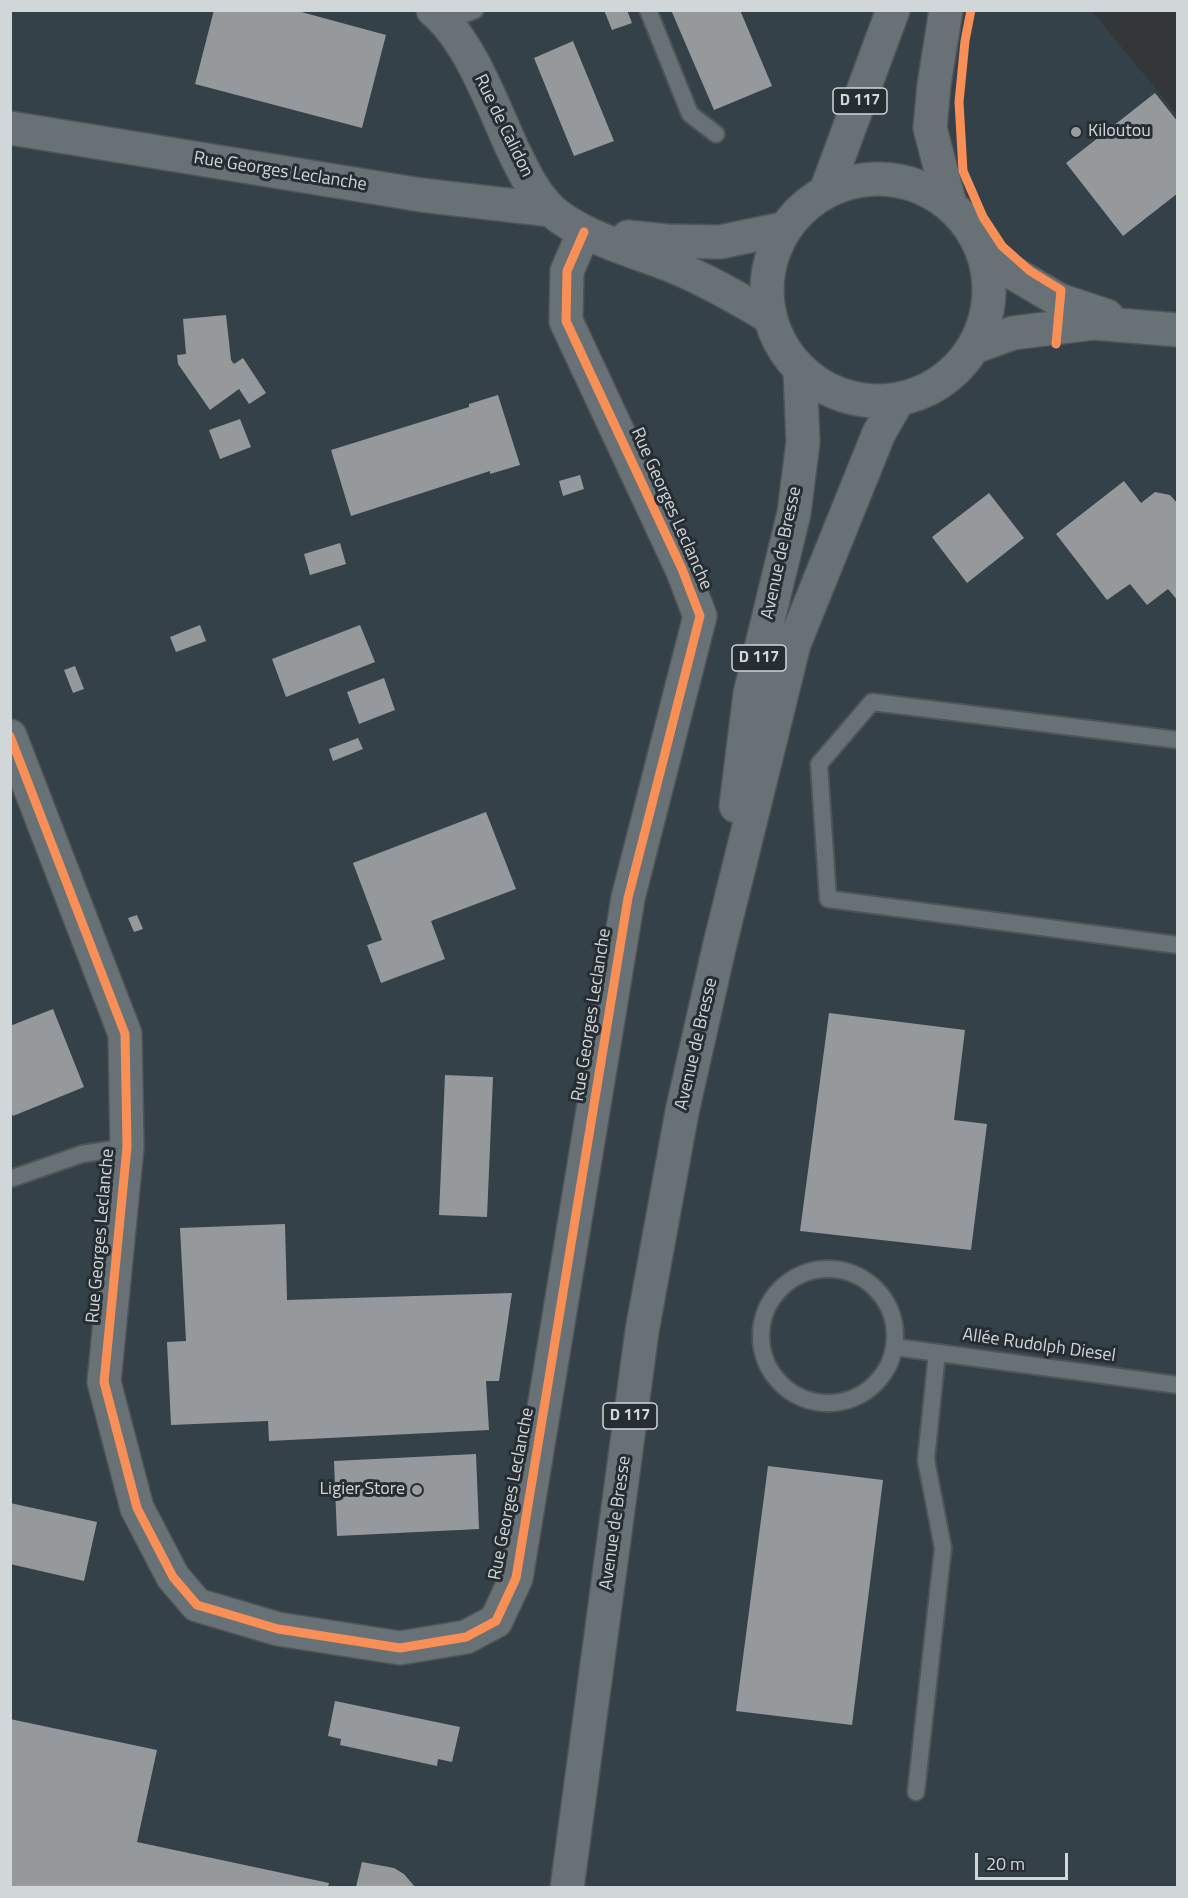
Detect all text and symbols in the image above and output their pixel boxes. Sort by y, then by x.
street label: Rue de Calidon [469,71,537,181]
road number: D 117 [833,88,887,114]
place label: Kiloutou [1088,121,1151,143]
marker: Kiloutou [1069,125,1083,139]
street label: Rue Georges Leclanche [192,148,368,196]
street label: Rue Georges Leclanche [626,425,716,593]
street label: Avenue de Bresse [757,485,807,621]
road number: D 117 [732,645,786,671]
street label: Rue Georges Leclanche [568,927,616,1103]
street label: Avenue de Bresse [671,976,723,1112]
street label: Rue Georges Leclanche [83,1148,119,1324]
street label: Allée Rudolph Diesel [961,1325,1117,1367]
road number: D 117 [603,1403,657,1429]
street label: Rue Georges Leclanche [485,1406,539,1582]
street label: Avenue de Bresse [596,1455,636,1591]
place label: Ligier Store [319,1479,405,1501]
marker: Ligier Store [410,1483,424,1497]
scale bar [978,1841,1071,1879]
text: 20 m [986,1850,1025,1877]

